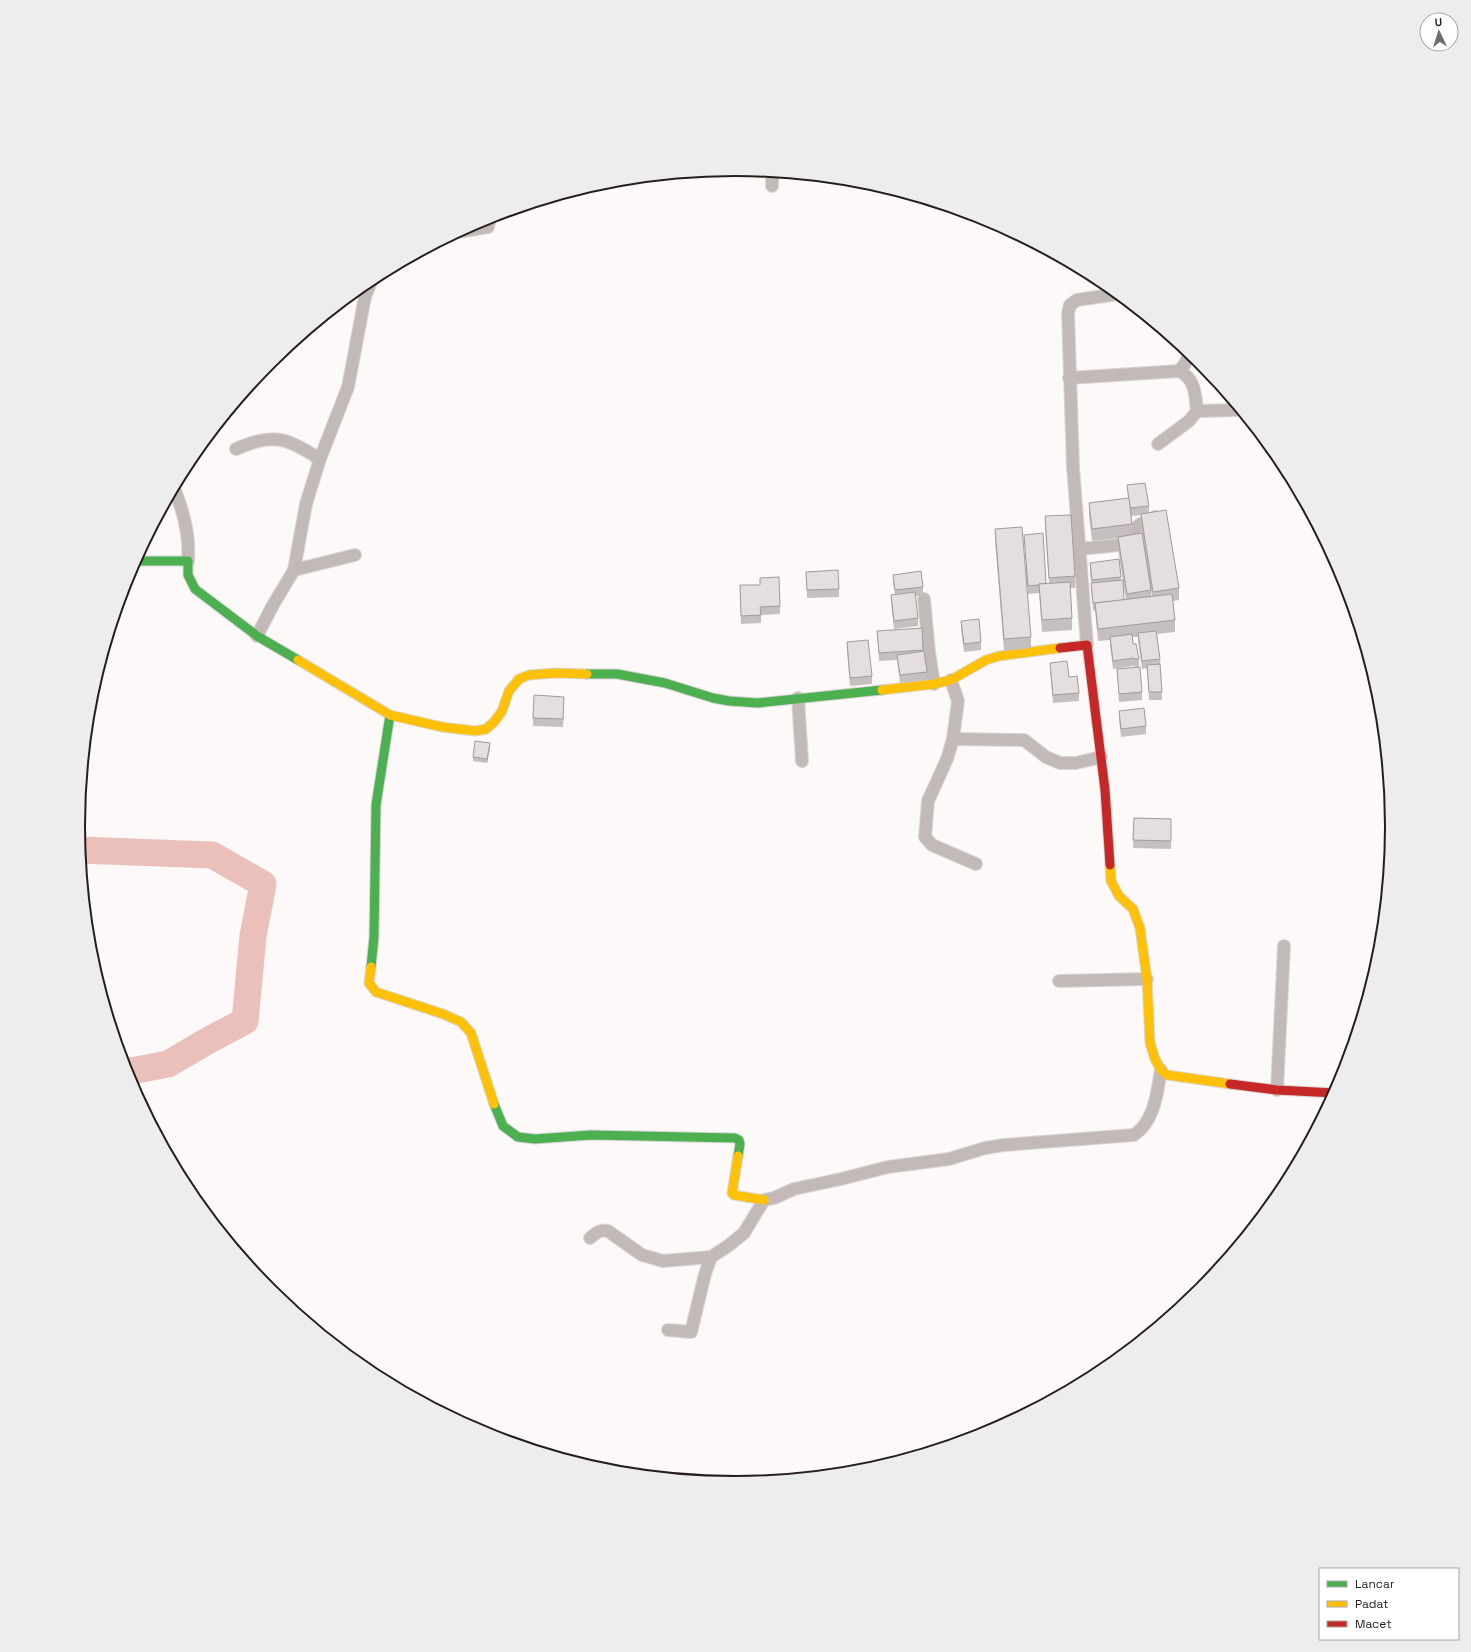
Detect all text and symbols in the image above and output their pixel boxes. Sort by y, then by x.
north arrow [1419,12,1459,52]
text: U [1434,15,1442,29]
legend [1319,1568,1459,1640]
text: Lancar [1355,1576,1395,1592]
text: Padat [1355,1596,1389,1612]
text: Macet [1355,1616,1392,1632]

